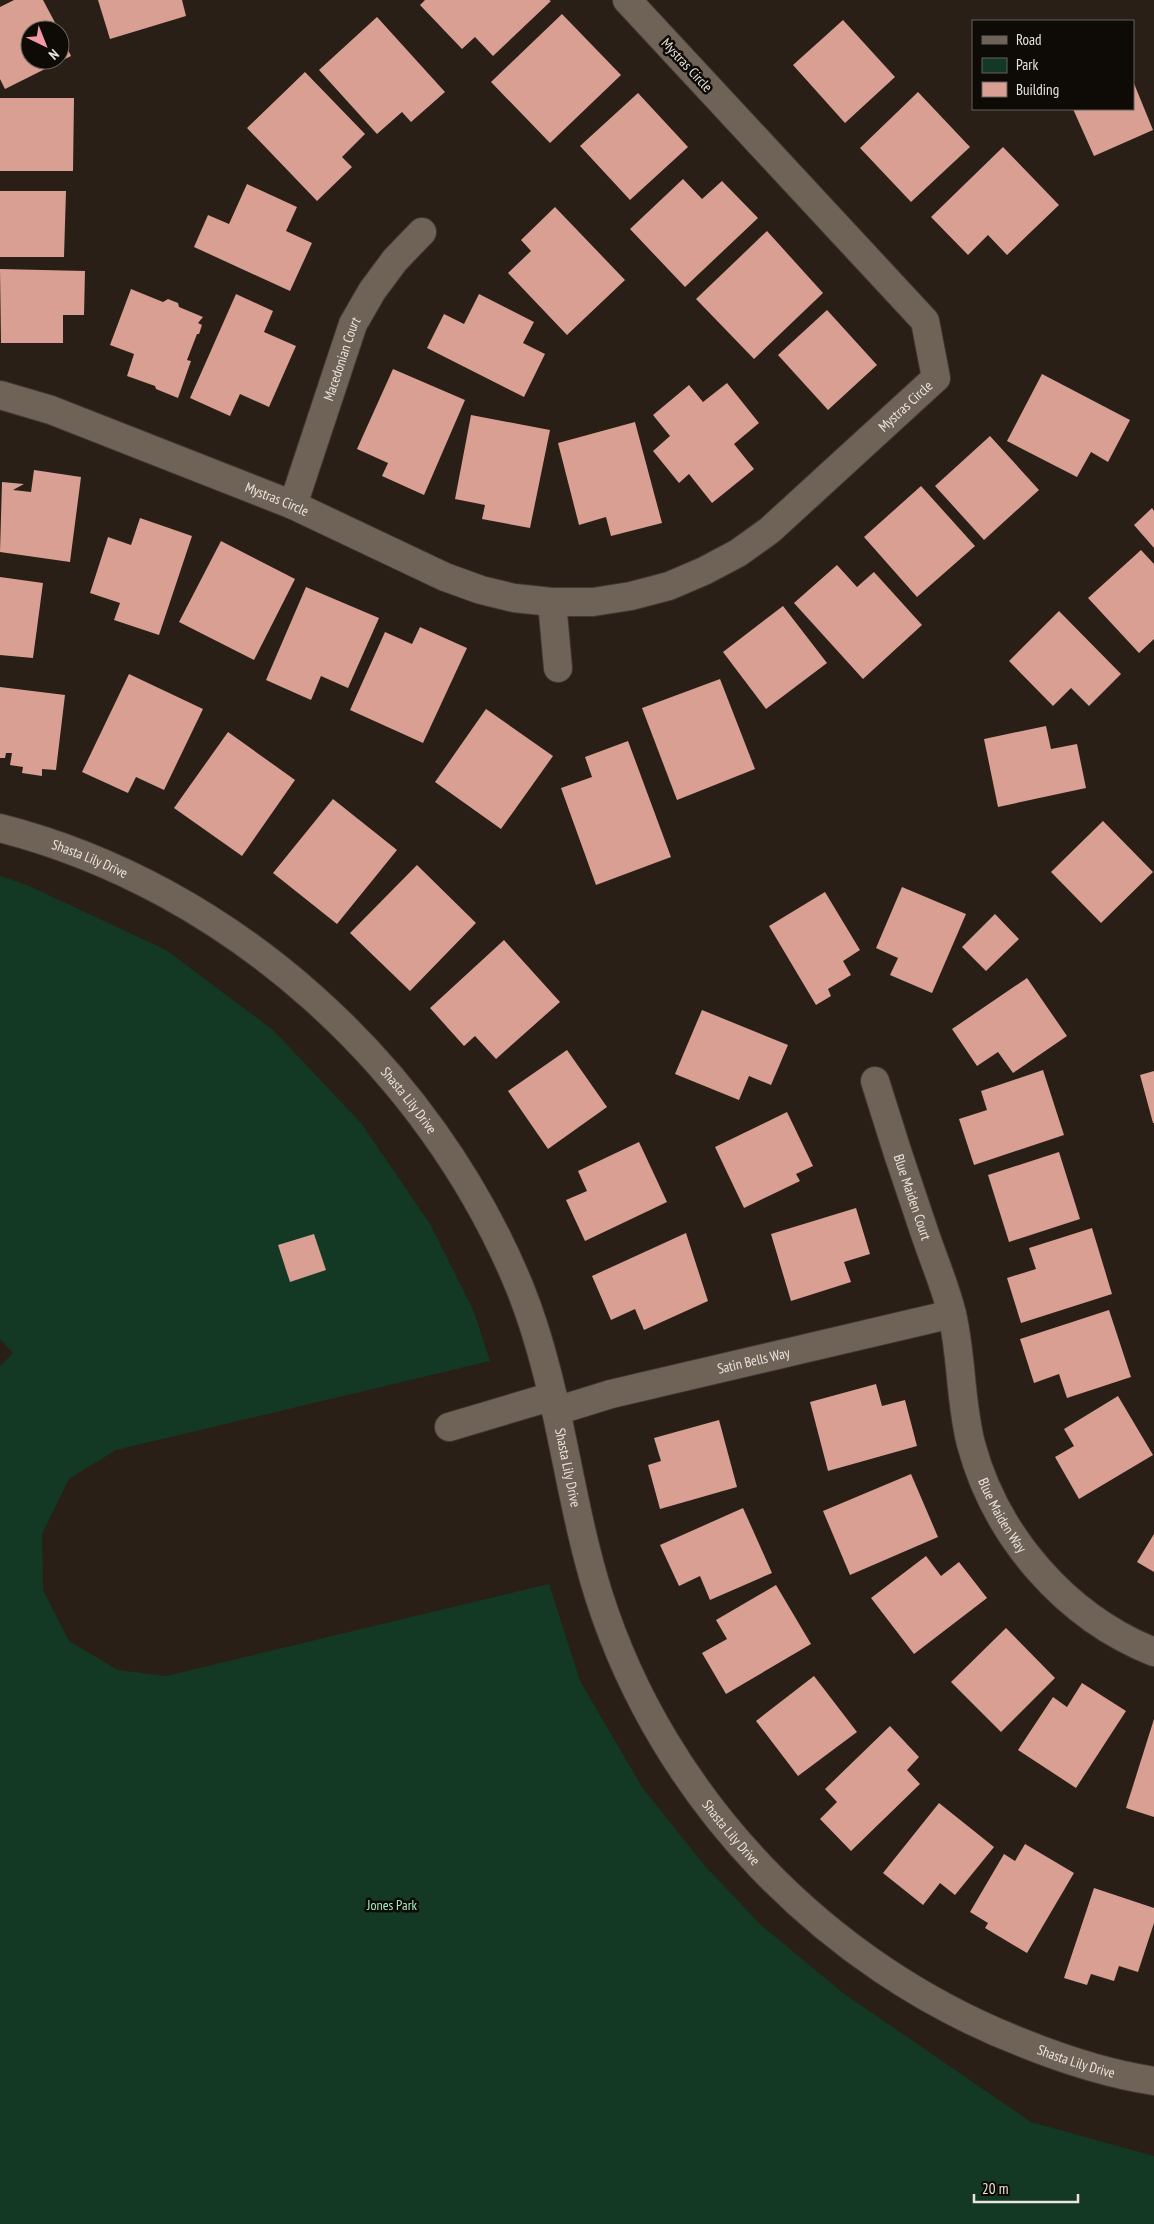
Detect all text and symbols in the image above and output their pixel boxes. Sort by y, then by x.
north arrow [20,20,70,70]
legend [972,20,1134,110]
text: Road [1016,30,1042,49]
street label: Mystras Circle [657,34,717,96]
text: N [45,45,63,64]
text: Park [1016,55,1038,74]
text: Building [1016,80,1059,99]
street label: Macedonian Court [319,313,364,403]
street label: Mystras Circle [874,377,936,435]
street label: Mystras Circle [242,478,312,520]
street label: Shasta Lily Drive [50,835,131,882]
street label: Shasta Lily Drive [377,1063,441,1137]
street label: Blue Maiden Court [890,1152,935,1242]
street label: Satin Bells Way [716,1343,792,1378]
street label: Shasta Lily Drive [551,1426,585,1509]
street label: Blue Maiden Way [974,1475,1031,1557]
street label: Shasta Lily Drive [698,1796,764,1869]
park label: Jones Park [366,1896,417,1914]
street label: Shasta Lily Drive [1035,2040,1117,2082]
scale bar [974,2172,1078,2204]
text: 20 m [982,2179,1008,2198]

